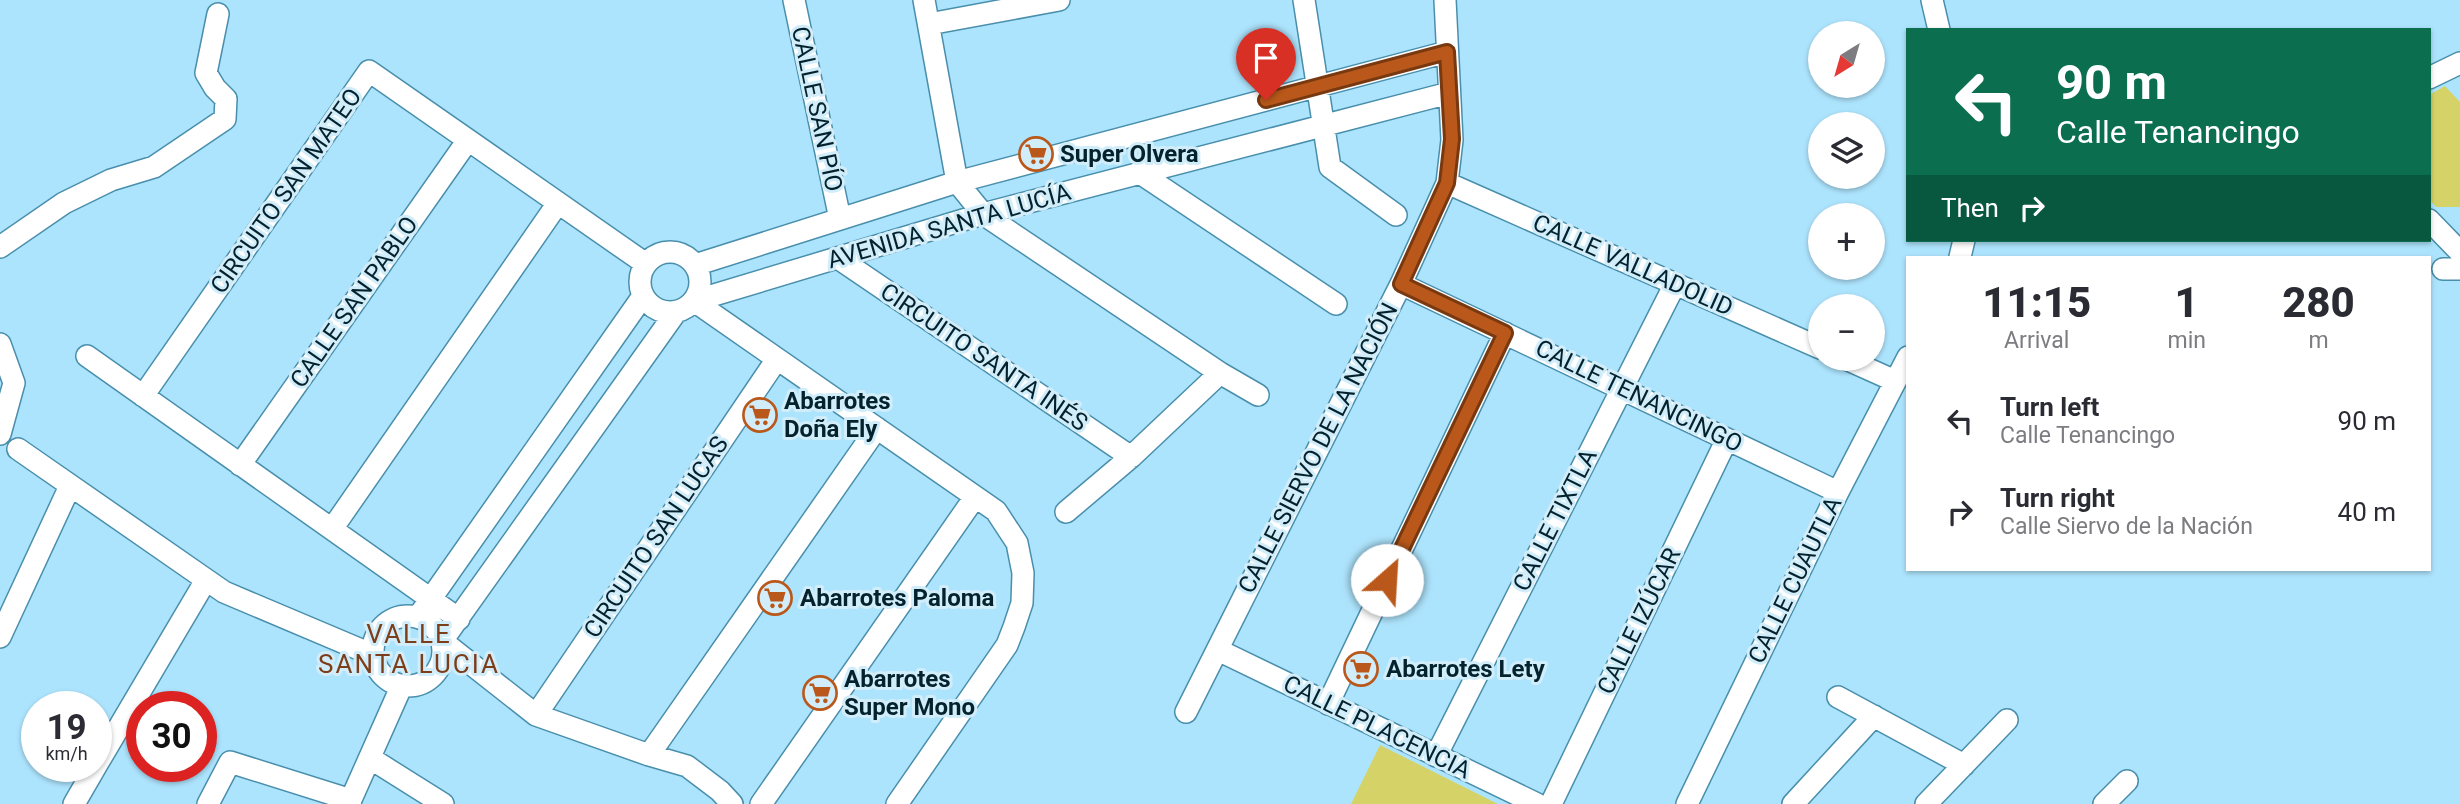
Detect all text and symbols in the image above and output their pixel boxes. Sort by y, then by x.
north arrow [1808,21,1885,98]
map controls [1808,21,1885,371]
street label: CALLE SAN PÍO [786,24,848,194]
pin [1236,28,1296,100]
icon: arrive [1247,39,1285,77]
text: 90 m [2056,54,2167,111]
icon: left [1941,56,2032,147]
street label: CIRCUITO SAN MATEO [205,83,367,299]
button: layers [1808,112,1885,189]
text: Calle Tenancingo [2056,113,2300,151]
supermarket icon: Super Olvera [1017,135,1055,173]
place label: Super Olvera [1060,140,1199,168]
street label: AVENIDA SANTA LUCÍA [824,178,1074,274]
icon: right [2013,189,2051,227]
text: Then [1941,193,1999,223]
button: + [1808,203,1885,280]
street label: CALLE VALLADOLID [1529,208,1737,322]
street label: CALLE SAN PABLO [284,211,424,393]
street label: CIRCUITO SANTA INÉS [875,277,1093,437]
text: 11:15 [1982,278,2091,327]
text: 1 [2175,278,2199,327]
text: 280 [2282,278,2355,327]
button: − [1808,294,1885,371]
street label: CALLE SIERVO DE LA NACIÓN [1232,298,1404,598]
text: Arrival [2004,327,2069,354]
text: min [2167,327,2206,354]
text: m [2308,327,2329,354]
street label: CALLE TENANCINGO [1531,334,1747,458]
place label: Abarrotes Doña Ely [784,387,891,443]
text: Turn left [2000,392,2099,422]
supermarket icon: Abarrotes Doña Ely [741,396,779,434]
icon: left [1941,402,1979,440]
text: 90 m [2338,406,2396,436]
text: Calle Tenancingo [2000,422,2175,449]
street label: CIRCUITO SAN LUCAS [578,431,734,643]
street label: CALLE TIXTLA [1507,444,1603,596]
text: Turn right [2000,483,2115,513]
street label: CALLE CUAUTLA [1743,492,1848,668]
icon: right [1941,493,1979,531]
text: 40 m [2338,497,2396,527]
text: Calle Siervo de la Nación [2000,513,2253,540]
position arrow [1350,543,1424,617]
street label: CALLE IZÚCAR [1592,543,1687,699]
supermarket icon: Abarrotes Paloma [756,579,794,617]
place label: Abarrotes Paloma [800,584,994,612]
district label: VALLE SANTA LUCIA [318,619,500,679]
supermarket icon: Abarrotes Lety [1342,650,1380,688]
place label: Abarrotes Lety [1386,655,1546,683]
place label: Abarrotes Super Mono [844,665,975,721]
street label: CALLE PLACENCIA [1279,669,1476,785]
supermarket icon: Abarrotes Super Mono [801,674,839,712]
speed limit sign: 30 [126,691,217,782]
text: 19 [46,707,87,748]
text: km/h [45,743,88,764]

